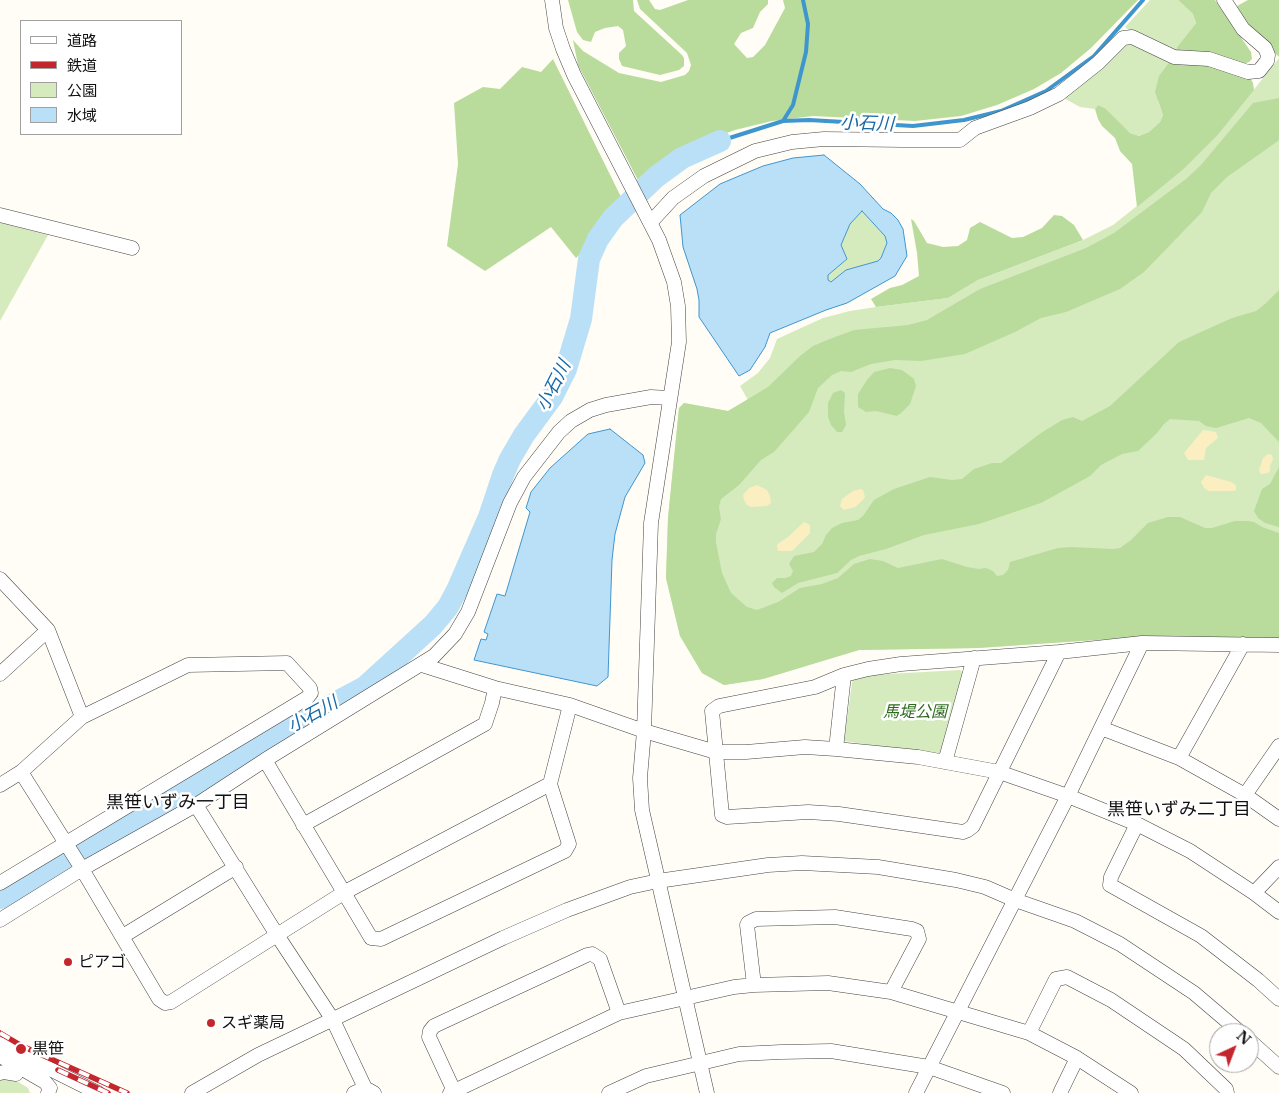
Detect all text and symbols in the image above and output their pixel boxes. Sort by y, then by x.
legend [20,20,182,135]
text: 道路 [67,31,97,50]
text: 鉄道 [67,56,97,75]
text: 公園 [67,81,97,100]
text: 水域 [67,106,97,125]
water label: 小石川 [840,112,894,136]
water label: 小石川 [532,357,576,415]
water label: 小石川 [284,692,342,738]
park label: 馬堤公園 [883,702,947,722]
district label: 黒笹いずみ一丁目 [106,792,250,814]
district label: 黒笹いずみ二丁目 [1107,799,1251,821]
place label: ピアゴ [78,952,126,972]
marker: ピアゴ [62,956,74,968]
place label: スギ薬局 [221,1013,285,1033]
marker: スギ薬局 [205,1017,217,1029]
north arrow [1209,1023,1259,1073]
text: N [1233,1027,1254,1049]
place label: 黒笹 [32,1039,64,1059]
marker: 黒笹 [14,1042,28,1056]

